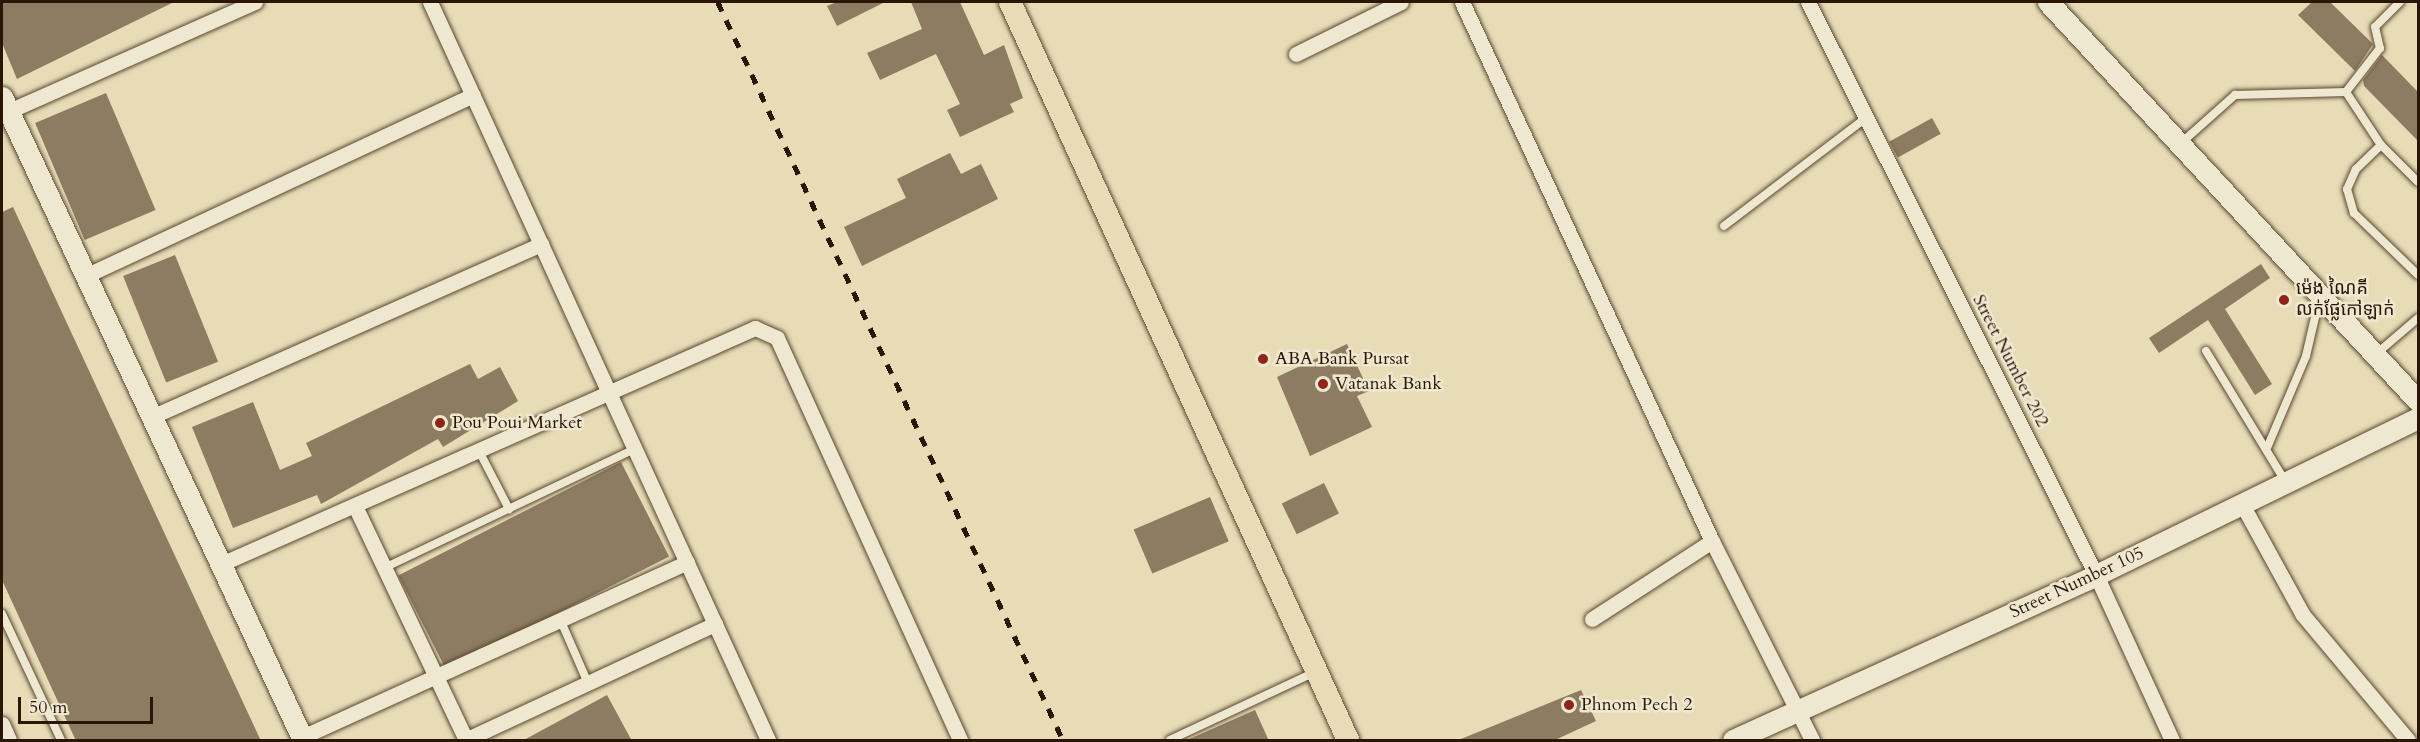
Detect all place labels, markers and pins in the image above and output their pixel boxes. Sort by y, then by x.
place label: ម៉េង ណៃគី លក់ផ្លែកៅឡាក់ [2296,279,2394,322]
marker: ម៉េង ណៃគី លក់ផ្លែកៅឡាក់ [2277,293,2291,307]
place label: ABA Bank Pursat [1275,348,1409,370]
marker: ABA Bank Pursat [1256,352,1270,366]
place label: Vatanak Bank [1335,373,1442,395]
marker: Vatanak Bank [1316,377,1330,391]
place label: Pou Poui Market [452,412,582,434]
marker: Pou Poui Market [433,416,447,430]
place label: Phnom Pech 2 [1581,694,1692,716]
marker: Phnom Pech 2 [1562,698,1576,712]

